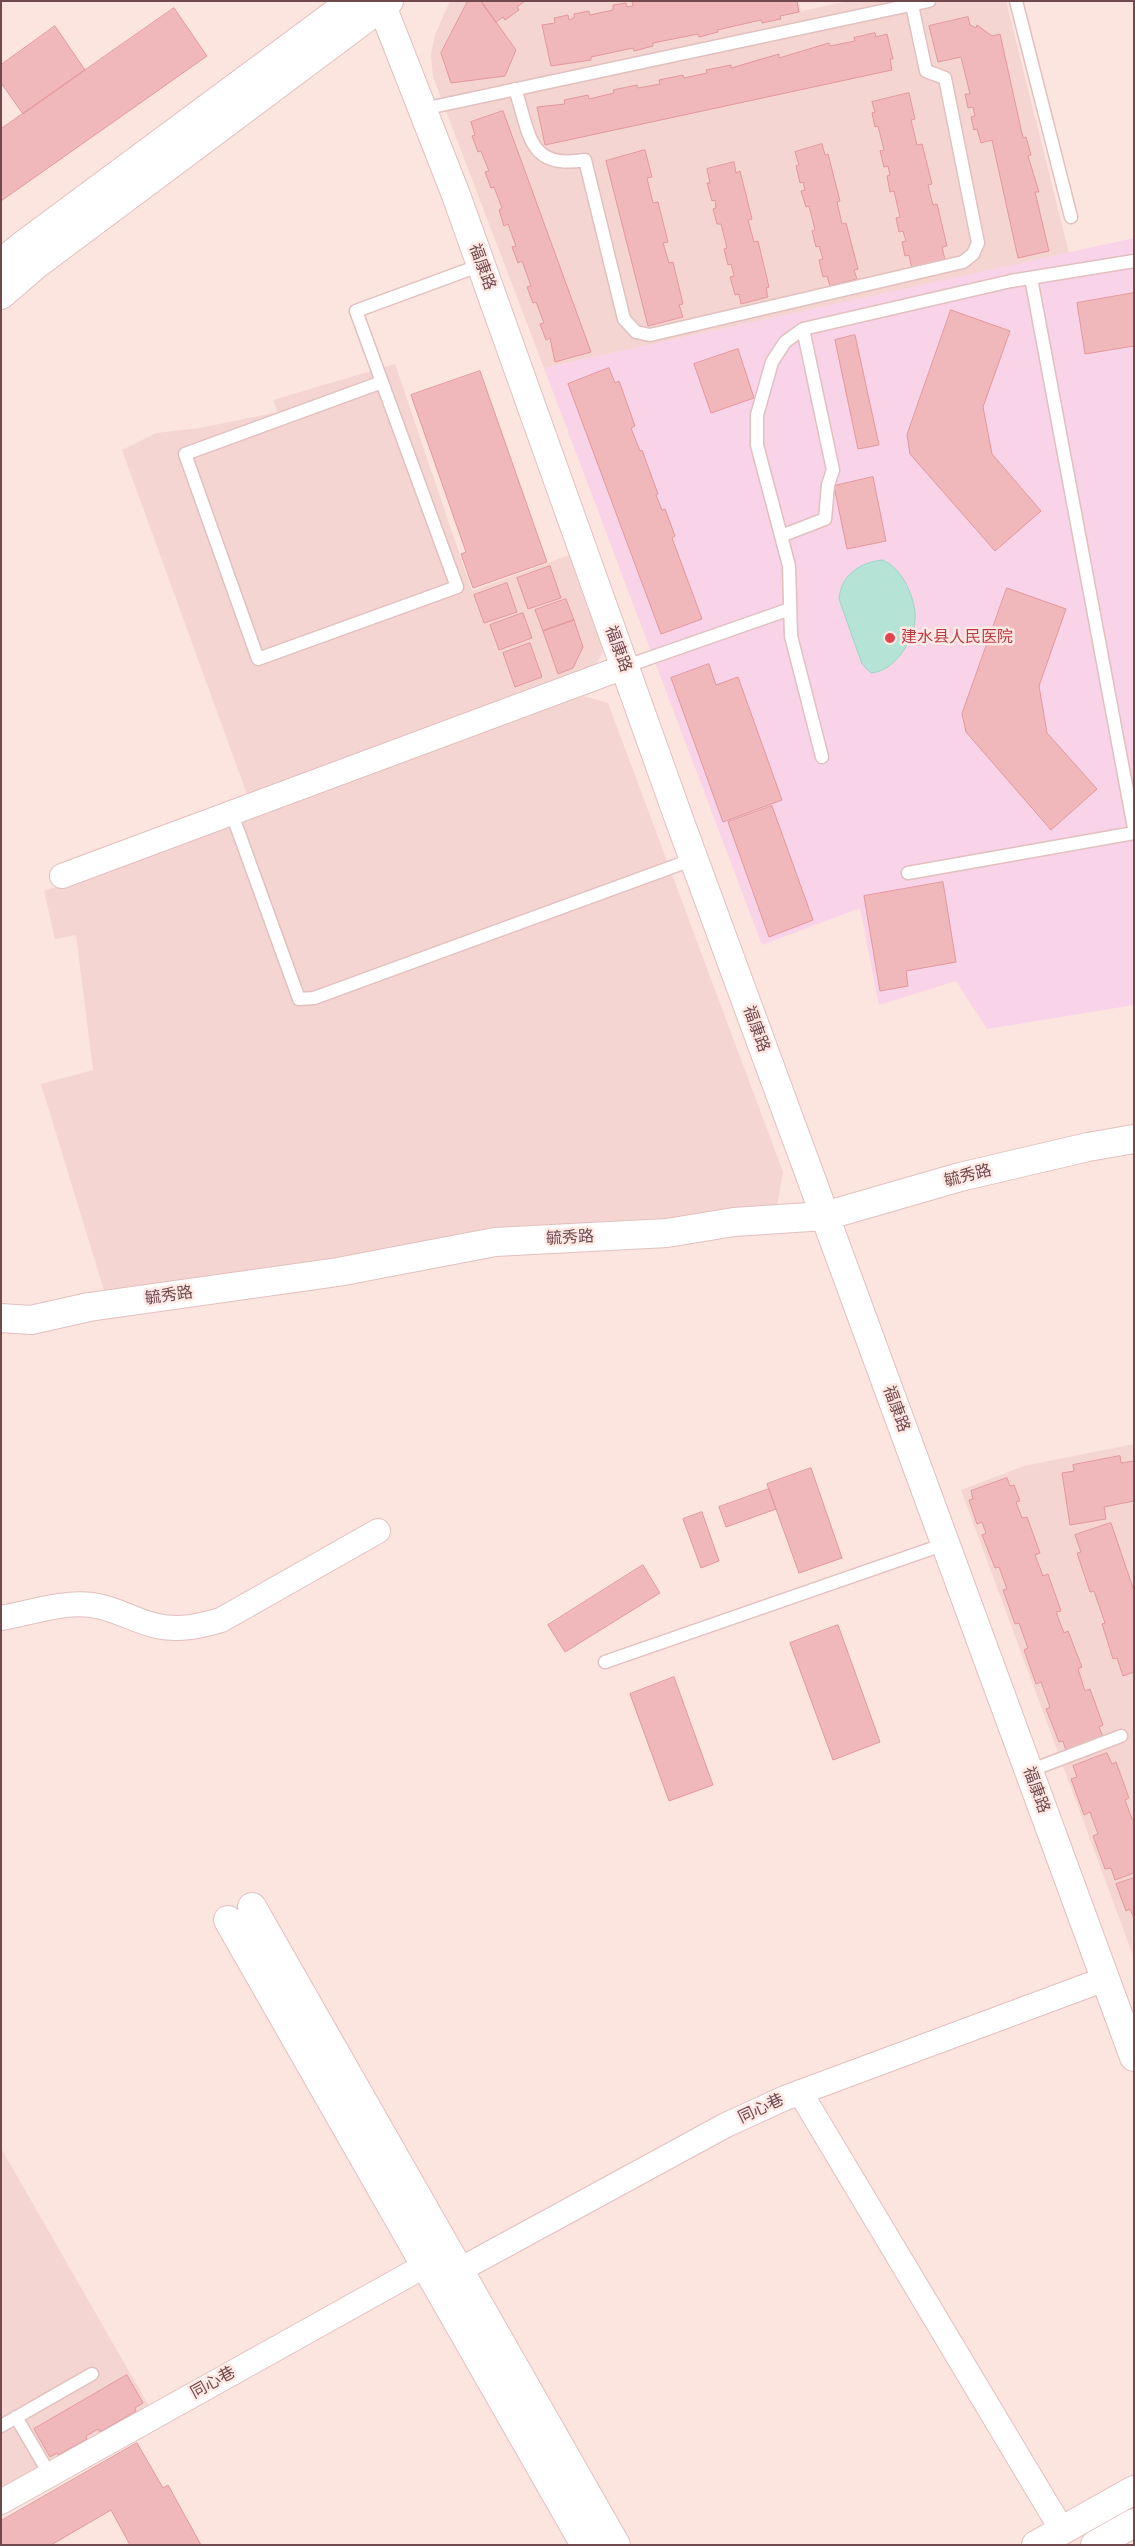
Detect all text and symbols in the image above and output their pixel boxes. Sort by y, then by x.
street label: 福康路 [465,241,499,293]
street label: 福康路 [601,623,635,675]
place label: 建水县人民医院 [901,628,1013,648]
marker: 建水县人民医院 [883,631,897,645]
street label: 福康路 [739,1003,773,1055]
street label: 毓秀路 [942,1161,994,1191]
street label: 毓秀路 [546,1227,594,1249]
street label: 毓秀路 [144,1283,194,1309]
street label: 福康路 [879,1383,913,1435]
street label: 福康路 [1019,1764,1053,1816]
street label: 同心巷 [735,2090,787,2128]
street label: 同心巷 [187,2363,239,2403]

